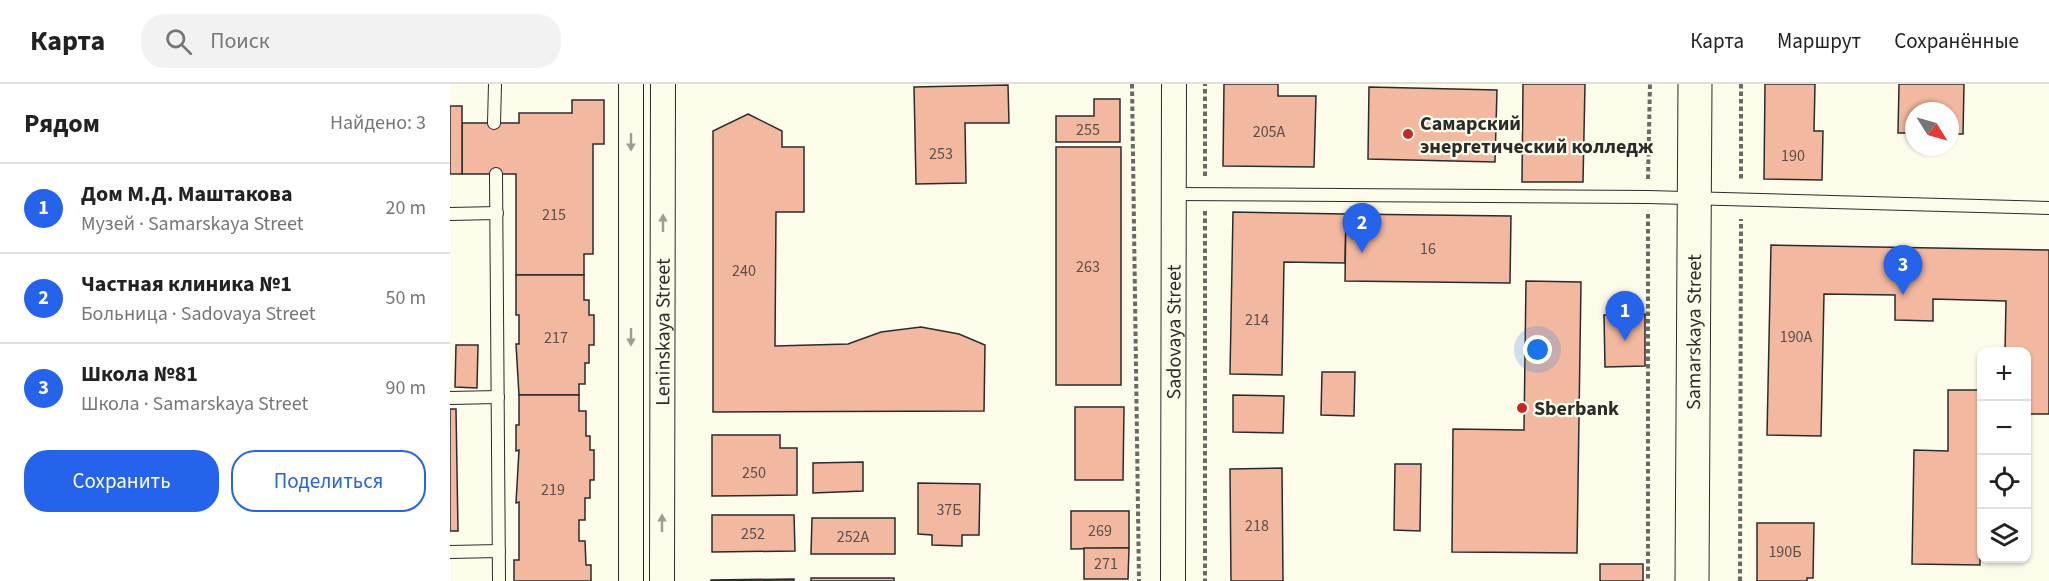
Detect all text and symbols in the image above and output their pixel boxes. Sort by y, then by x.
search box [141,14,561,68]
text: Карта [30,21,105,61]
icon: search [162,25,195,58]
text: Поиск [210,25,270,57]
text: Карта [1690,26,1744,56]
text: Маршрут [1777,26,1861,56]
text: Сохранённые [1894,26,2019,56]
north arrow [1905,102,1959,156]
text: Рядом [24,105,100,142]
text: Найдено: 3 [330,109,426,137]
place label: Самарский энергетический колледж [1420,110,1654,161]
house number: 255 [1076,119,1100,141]
house number: 205А [1253,121,1286,143]
marker: Самарский энергетический колледж [1401,127,1415,141]
one-way arrow [626,133,636,152]
house number: 253 [929,143,953,165]
house number: 190 [1781,145,1805,167]
text: Дом М.Д. Маштакова [81,178,293,210]
text: 1 [38,194,49,222]
text: 20 m [386,194,426,222]
house number: 215 [542,204,566,226]
pin: 2 [1342,204,1382,253]
text: Музей · Samarskaya Street [81,210,304,238]
one-way arrow [658,213,668,232]
house number: 16 [1420,238,1436,260]
pin: 3 [1884,246,1922,295]
street label: Samarskaya Street [1680,254,1709,410]
house number: 263 [1076,256,1100,278]
street label: Leninskaya Street [649,258,678,406]
house number: 240 [732,260,756,282]
street label: Sadovaya Street [1160,264,1189,399]
text: Частная клиника №1 [81,268,292,300]
text: 2 [38,284,49,312]
text: 50 m [386,284,426,312]
pin: 1 [1606,292,1644,341]
text: Больница · Sadovaya Street [81,300,316,328]
house number: 214 [1245,309,1269,331]
house number: 190А [1780,326,1813,348]
house number: 217 [544,327,568,349]
one-way arrow [626,328,636,347]
your location [1523,335,1552,364]
map controls [1977,347,2031,563]
button: + [1977,347,2031,401]
text: Школа №81 [81,358,198,390]
text: 3 [38,374,49,402]
text: 90 m [386,374,426,402]
text: Школа · Samarskaya Street [81,390,308,418]
place label: Sberbank [1534,395,1619,423]
marker: Sberbank [1515,401,1529,415]
button: − [1977,401,2031,455]
button: Сохранить [24,450,219,512]
button: Поделиться [231,450,426,512]
button: locate [1977,455,2031,509]
house number: 250 [742,462,766,484]
house number: 219 [541,479,565,501]
house number: 37Б [936,499,962,521]
button: layers [1977,509,2031,563]
one-way arrow [657,513,667,532]
house number: 218 [1245,515,1269,537]
house number: 269 [1088,520,1112,542]
house number: 252 [741,523,765,545]
house number: 252А [837,526,870,548]
house number: 190Б [1768,541,1802,563]
house number: 271 [1094,553,1118,575]

